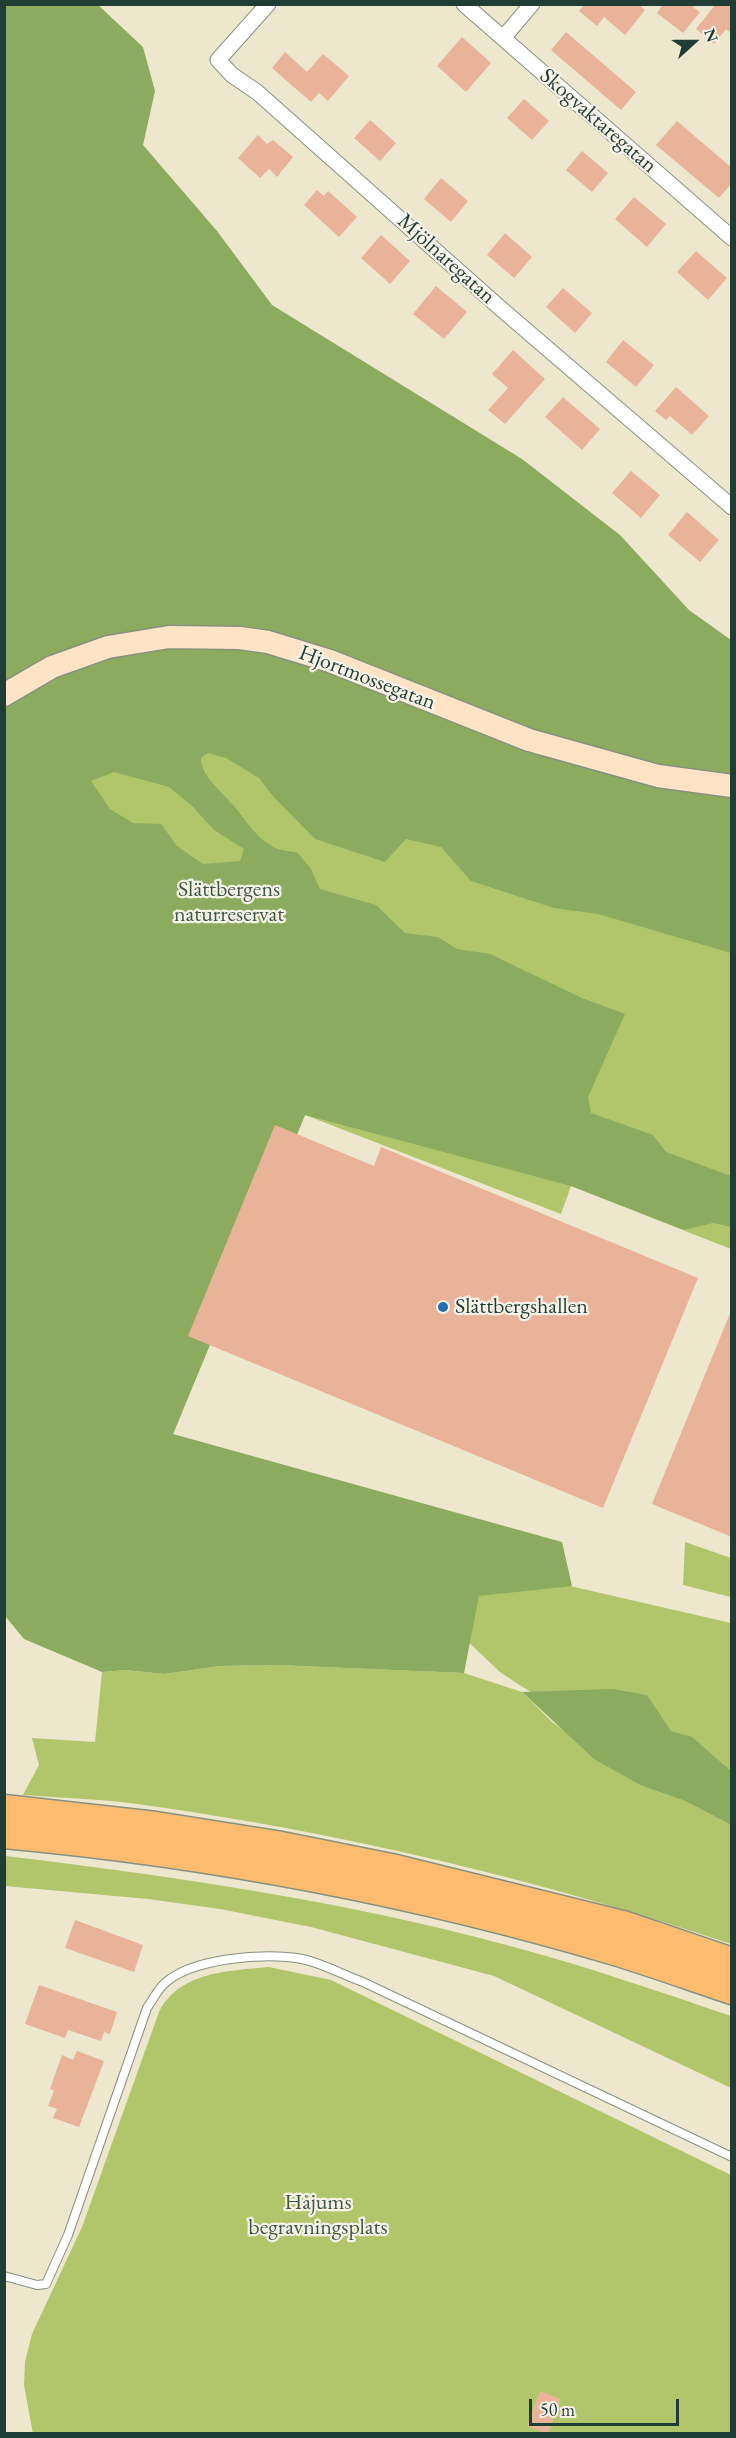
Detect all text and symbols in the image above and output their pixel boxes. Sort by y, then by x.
north arrow [664,12,724,72]
text: N [699,26,723,45]
street label: Skogvaktaregatan [534,63,662,179]
street label: Mjölnaregatan [392,208,500,310]
street label: Hjortmossegatan [295,640,439,716]
park label: Slättbergens naturreservat [174,877,284,928]
place label: Slättbergshallen [455,1294,588,1320]
marker: Slättbergshallen [436,1300,450,1314]
park label: Håjums begravningsplats [248,2190,388,2242]
scale bar [532,2387,682,2425]
text: 50 m [540,2398,575,2421]

